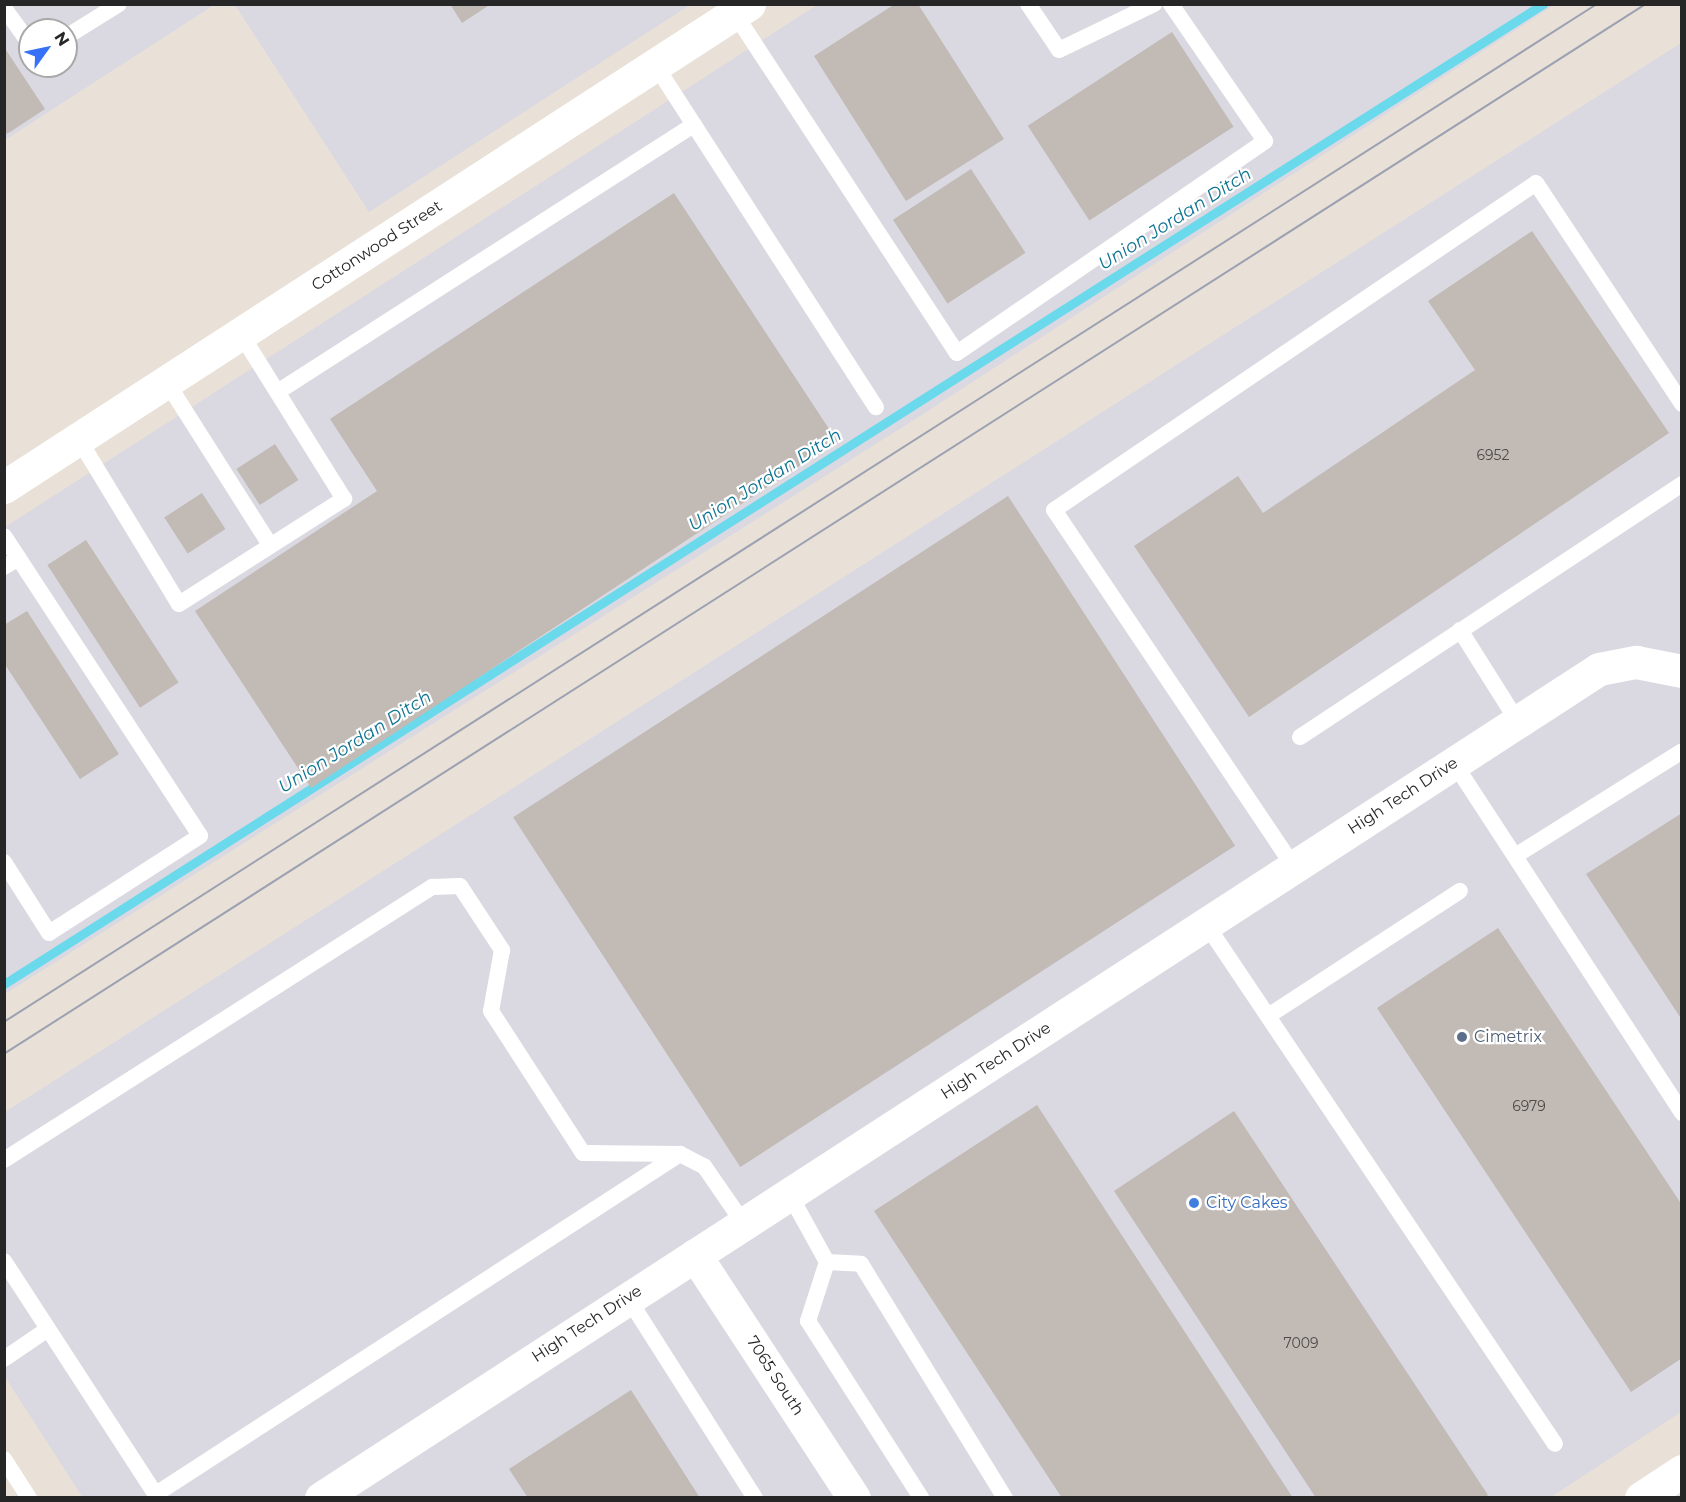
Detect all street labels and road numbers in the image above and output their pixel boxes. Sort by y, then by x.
street label: Cottonwood Street [308,197,446,295]
street label: High Tech Drive [1344,753,1462,839]
street label: High Tech Drive [937,1018,1055,1104]
street label: High Tech Drive [528,1281,646,1367]
street label: 7065 South [742,1333,808,1419]

